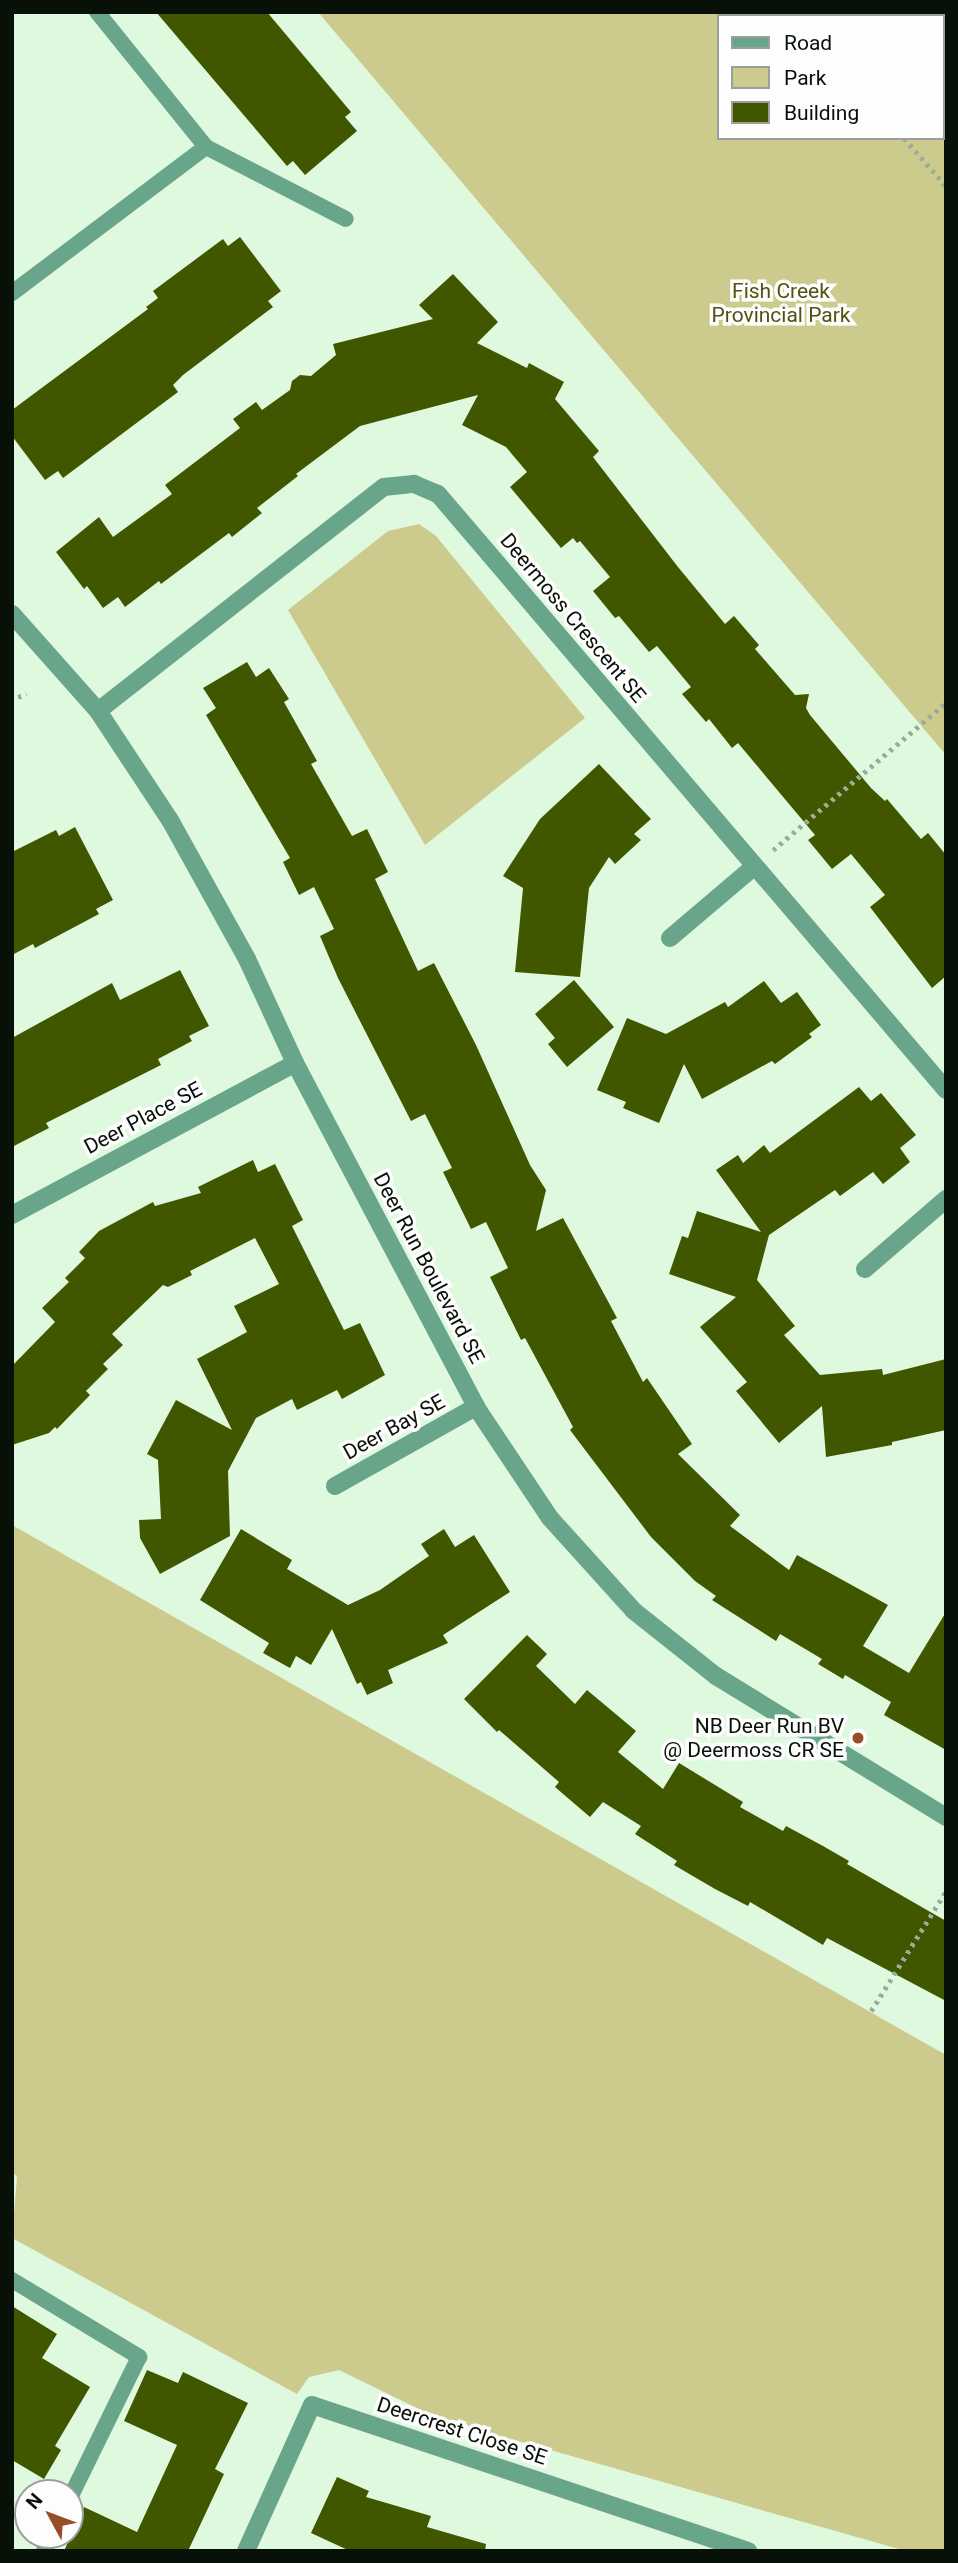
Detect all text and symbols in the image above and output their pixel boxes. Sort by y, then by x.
legend [716,14,944,140]
text: Road [784,31,832,55]
text: Park [784,66,826,90]
text: Building [784,101,859,125]
park label: Fish Creek Provincial Park [711,278,851,328]
street label: Deermoss Crescent SE [495,528,651,708]
street label: Deer Place SE [80,1076,206,1160]
street label: Deer Run Boulevard SE [368,1168,490,1368]
street label: Deer Bay SE [339,1389,449,1465]
place label: NB Deer Run BV @ Deermoss CR SE [663,1713,844,1763]
marker: NB Deer Run BV @ Deermoss CR SE [850,1730,866,1746]
street label: Deercrest Close SE [374,2392,550,2470]
north arrow [14,2479,84,2549]
text: N [21,2489,47,2514]

